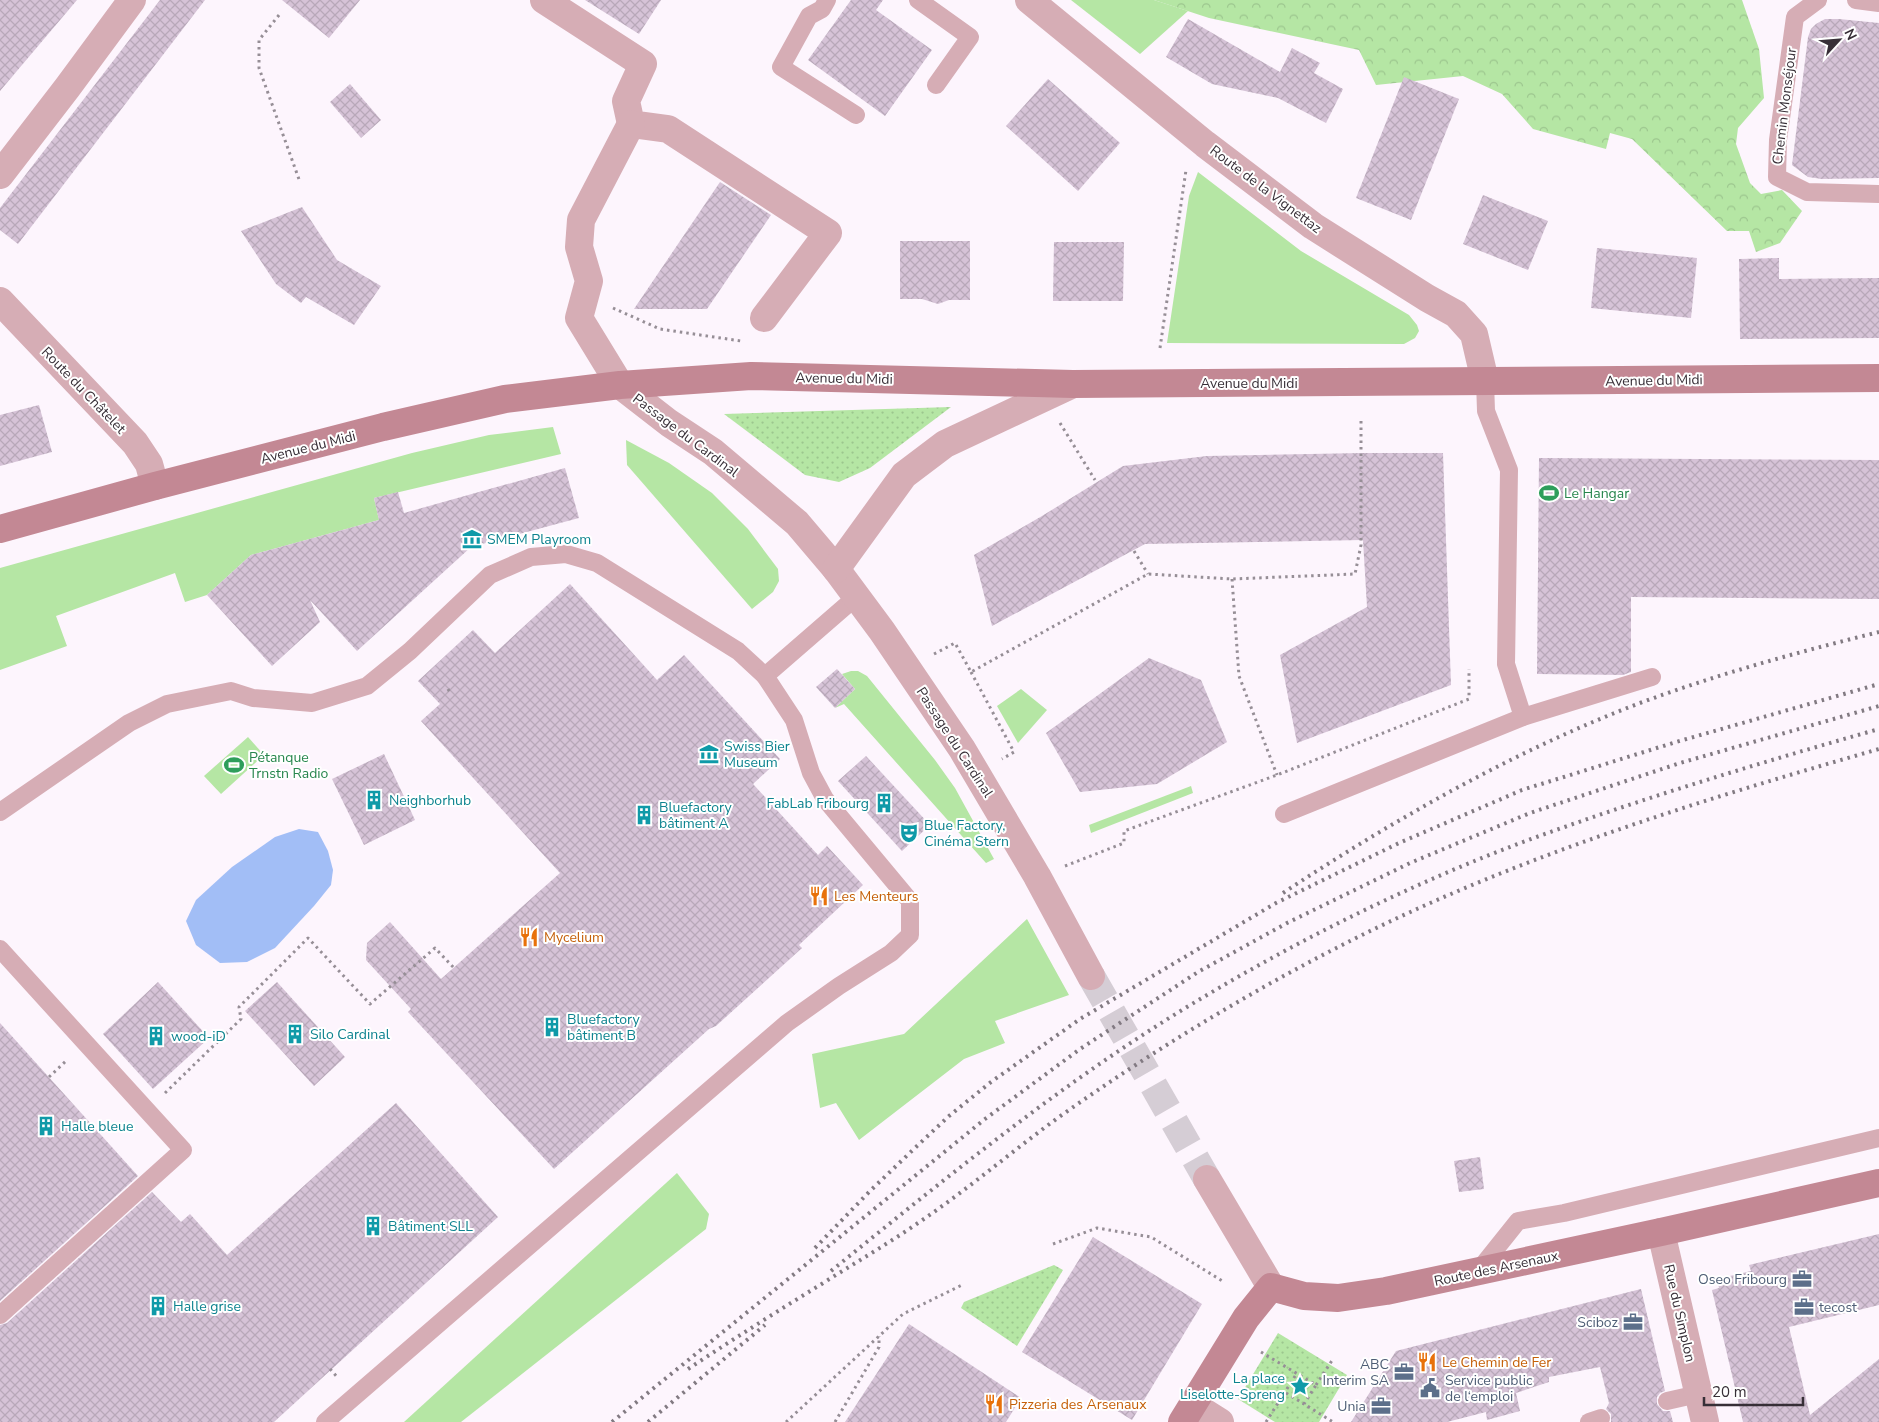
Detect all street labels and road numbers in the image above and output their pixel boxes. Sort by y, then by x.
street label: Chemin Monséjour [1768,47,1801,166]
street label: Route de la Vignettaz [1206,141,1326,238]
street label: Route du Châtelet [37,343,130,438]
street label: Avenue du Midi [795,368,893,389]
street label: Avenue du Midi [1605,370,1703,391]
street label: Avenue du Midi [1200,374,1298,393]
street label: Passage du Cardinal [629,389,743,482]
street label: Avenue du Midi [259,426,358,468]
street label: Passage du Cardinal [912,683,998,802]
street label: Route des Arsenaux [1432,1246,1561,1291]
street label: Rue du Simplon [1659,1262,1700,1364]

